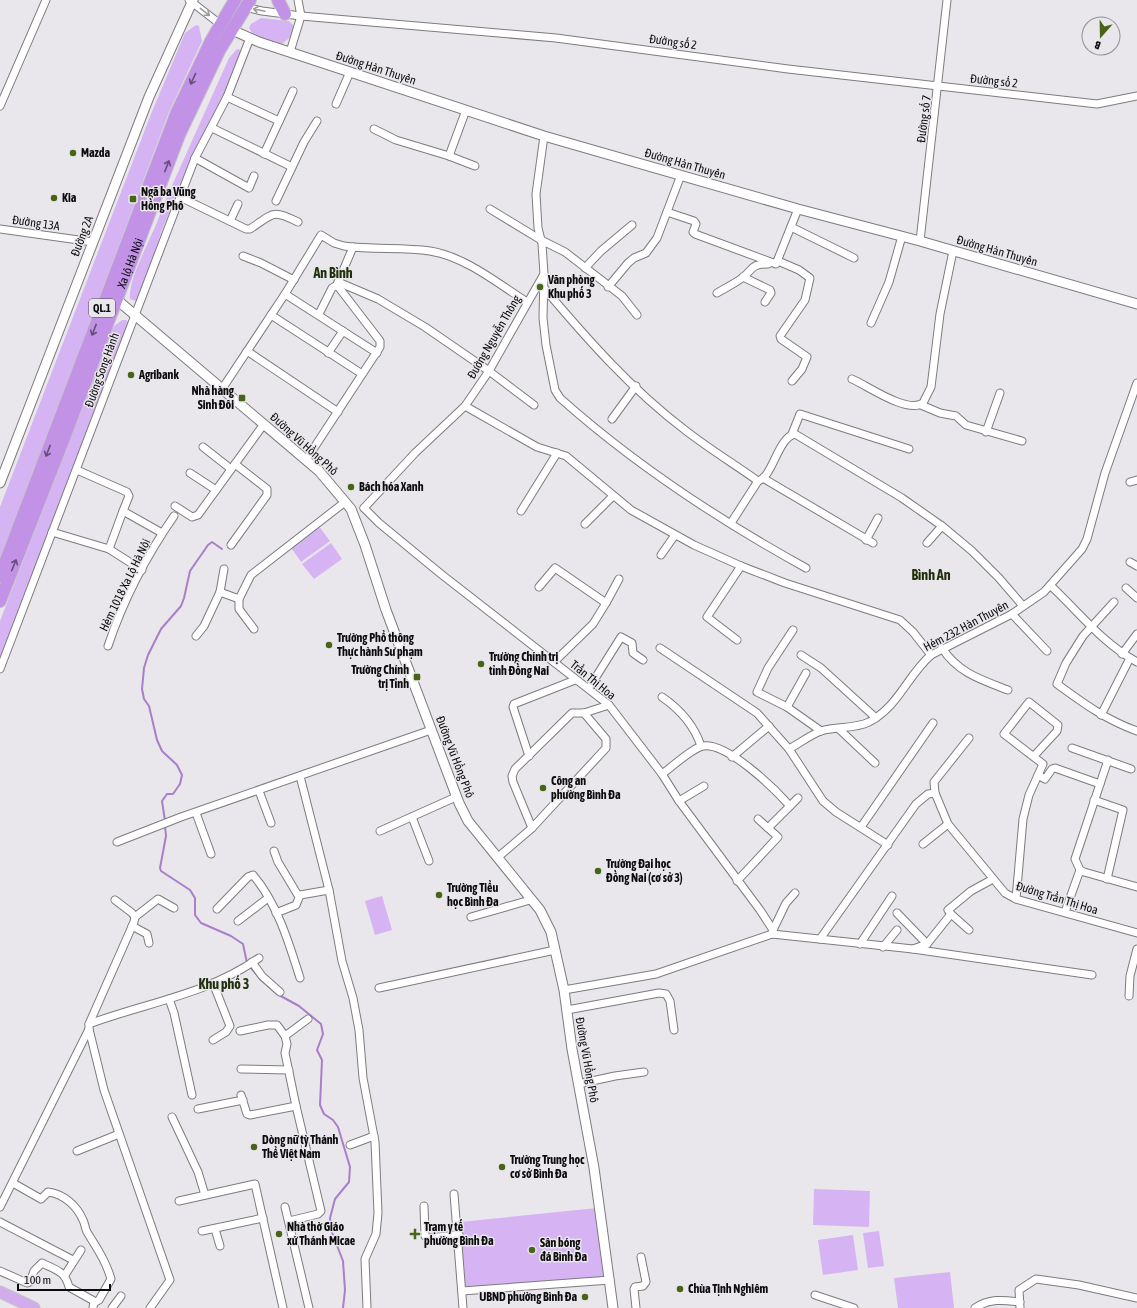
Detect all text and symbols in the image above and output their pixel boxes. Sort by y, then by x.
one-way arrow [253,6,266,14]
one-way arrow [199,8,210,16]
north arrow [1081,16,1121,56]
street label: Đường số 2 [648,32,698,52]
text: B [1092,39,1102,52]
street label: Đường Hàn Thuyên [334,48,418,88]
one-way arrow [189,72,196,84]
street label: Đường số 2 [969,72,1019,90]
street label: Đường số 7 [914,94,934,144]
place label: Mazda [81,146,111,160]
street label: Đường Hàn Thuyên [643,146,727,182]
marker: Mazda [68,148,78,158]
one-way arrow [164,160,172,172]
place label: Ngã ba Vũng Hồng Phô [141,185,196,213]
place label: Kia [62,191,77,205]
marker: Kia [49,193,59,203]
marker: Ngã ba Vũng Hồng Phô [128,194,138,204]
street label: Đường 13A [11,213,61,233]
street label: Đường 2A [68,214,96,258]
street label: Đường Hàn Thuyên [955,233,1039,269]
street label: Xa lộ Hà Nội [114,236,146,290]
district label: An Bình [312,265,353,281]
place label: Văn phòng Khu phố 3 [547,273,596,301]
marker: Văn phòng Khu phố 3 [535,282,545,292]
street label: Đường Nguyễn Thông [464,292,524,381]
road number: QL.1 [89,299,115,317]
one-way arrow [90,323,98,335]
street label: Đường Song Hành [82,331,122,409]
place label: Agribank [138,368,179,382]
marker: Agribank [126,370,136,380]
place label: Nhà hàng Sinh Đôi [191,384,235,412]
marker: Nhà hàng Sinh Đôi [237,393,247,403]
street label: Đường Vũ Hồng Phô [267,410,341,478]
one-way arrow [43,445,51,457]
place label: Bách hóa Xanh [359,480,424,494]
marker: Bách hóa Xanh [346,482,356,492]
street label: Hẻm 1018 Xa Lộ Hà Nội [97,536,153,634]
one-way arrow [11,560,19,572]
district label: Bình An [911,567,951,583]
street label: Hẻm 232 Hàn Thuyên [921,598,1011,654]
place label: Trường Phổ thông Thực hành Sư phạm [337,630,423,659]
marker: Trường Phổ thông Thực hành Sư phạm [324,640,334,650]
place label: Trường Chính trị tỉnh Đồng Nai [488,650,558,678]
street label: Trần Thị Hoa [567,657,619,703]
marker: Trường Chính trị tỉnh Đồng Nai [476,659,486,669]
place label: Trường Chính trị Tỉnh [351,663,409,691]
marker: Trường Chính trị Tỉnh [412,672,422,682]
street label: Đường Vũ Hồng Phô [433,714,477,800]
place label: Công an phường Bình Đa [551,774,621,802]
marker: Công an phường Bình Đa [538,783,548,793]
place label: Trường Đại học Đồng Nai (cơ sở 3) [606,857,683,885]
marker: Trường Đại học Đồng Nai (cơ sở 3) [593,866,603,876]
street label: Đường Trần Thị Hoa [1014,879,1100,917]
place label: Trường Tiểu học Bình Đa [447,880,499,909]
marker: Trường Tiểu học Bình Đa [434,890,444,900]
district label: Khu phố 3 [199,975,249,992]
street label: Đường Vũ Hồng Phô [573,1016,601,1104]
place label: Dòng nữ tỳ Thánh Thể Việt Nam [262,1133,339,1161]
marker: Dòng nữ tỳ Thánh Thể Việt Nam [249,1142,259,1152]
place label: Trường Trung học cơ sở Bình Đa [510,1153,585,1181]
marker: Trường Trung học cơ sở Bình Đa [497,1162,507,1172]
place label: Trạm y tế phường Bình Đa [424,1219,494,1248]
place label: Nhà thờ Giáo xứ Thánh Micae [287,1220,356,1248]
marker: Trạm y tế phường Bình Đa [409,1228,421,1240]
marker: Nhà thờ Giáo xứ Thánh Micae [274,1229,284,1239]
place label: Sân bóng đá Bình Đa [540,1236,587,1264]
marker: Sân bóng đá Bình Đa [527,1245,537,1255]
scale bar [18,1266,110,1292]
text: 100 m [24,1273,51,1287]
place label: Chùa Tịnh Nghiêm [688,1282,769,1296]
marker: Chùa Tịnh Nghiêm [675,1284,685,1294]
place label: UBND phường Bình Đa [479,1290,577,1304]
marker: UBND phường Bình Đa [580,1292,590,1302]

